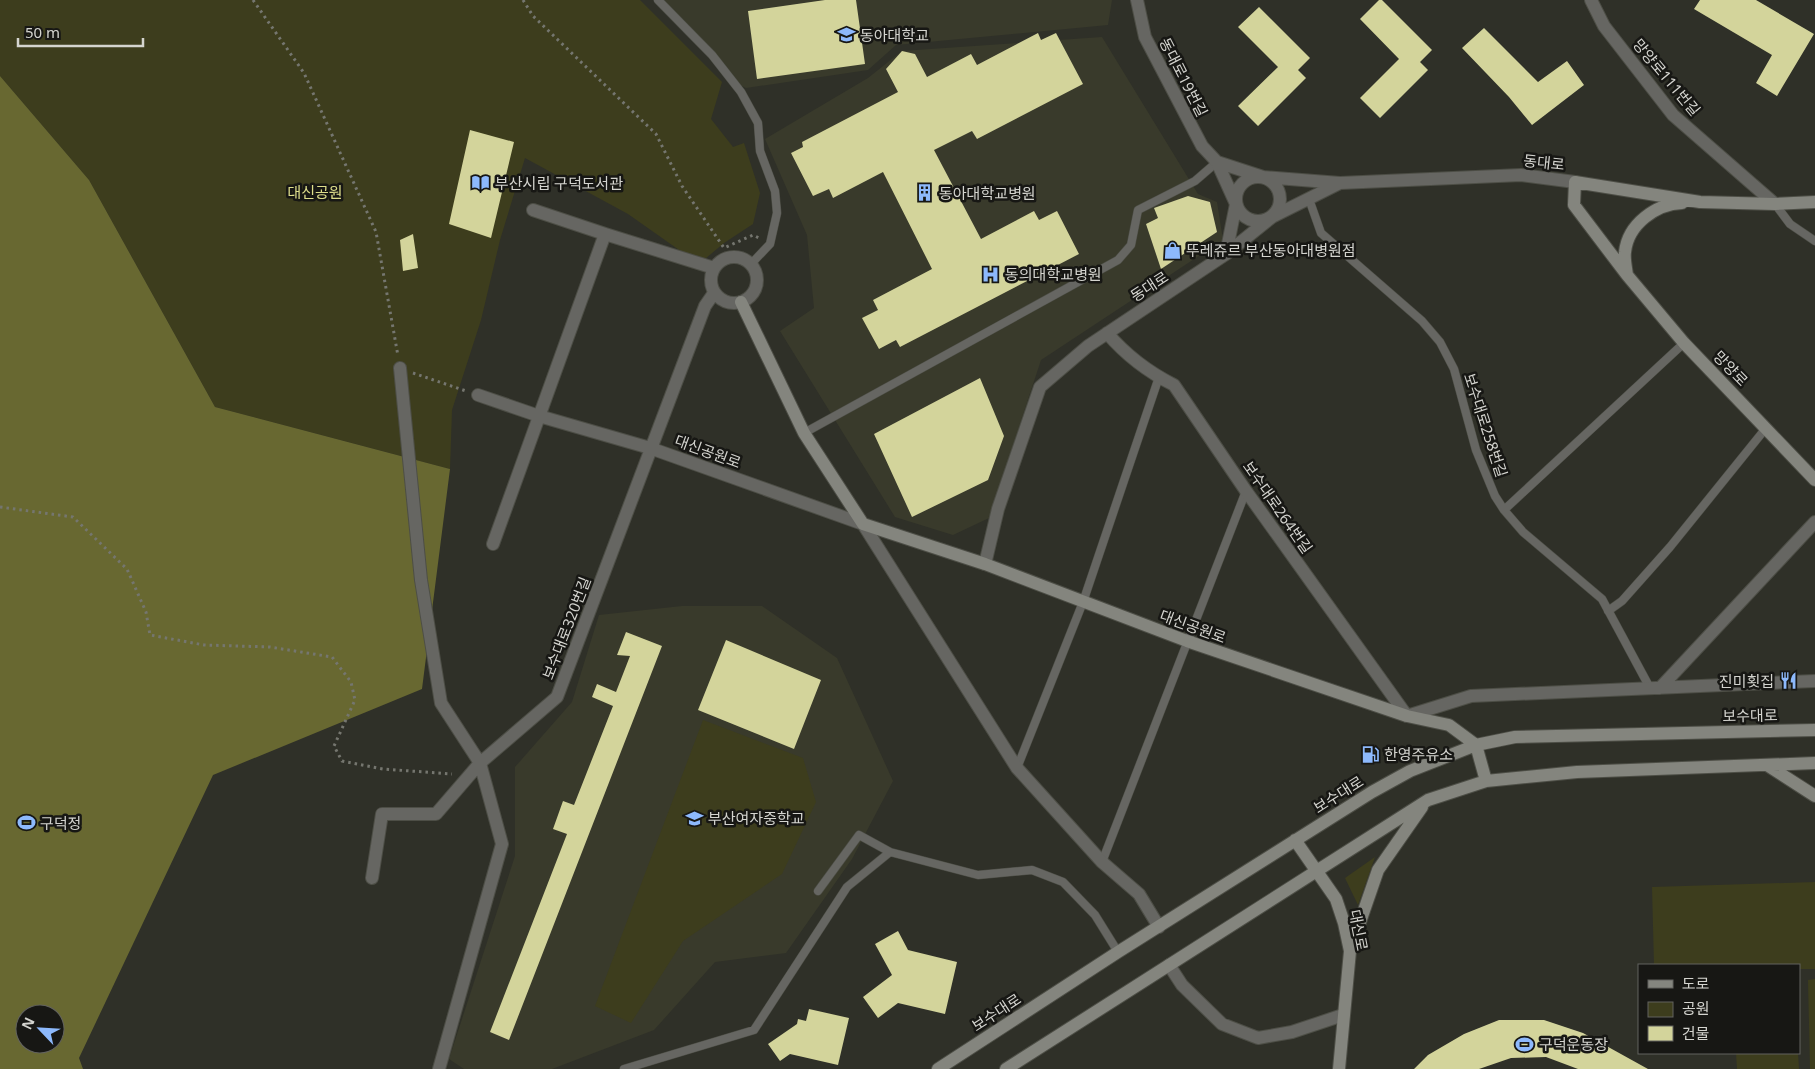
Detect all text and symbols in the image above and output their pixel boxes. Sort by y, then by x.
scale bar [18,15,142,47]
text: 50 m [25,22,60,42]
school or university icon: 동아대학교 [836,25,856,45]
place label: 동아대학교 [860,25,929,45]
street label: 동대로19번길 [1156,34,1212,120]
street label: 망양로111번길 [1629,34,1705,120]
street label: 동대로 [1522,150,1566,174]
library icon: 부산시립 구덕도서관 [471,173,491,193]
place label: 부산시립 구덕도서관 [495,173,623,193]
park label: 대신공원 [287,182,343,202]
building icon: 동아대학교병원 [915,183,935,203]
place label: 동아대학교병원 [939,183,1036,203]
shop icon: 뚜레쥬르 부산동아대병원점 [1162,240,1182,260]
place label: 뚜레쥬르 부산동아대병원점 [1186,240,1356,260]
hospital icon: 동의대학교병원 [981,264,1001,284]
place label: 동의대학교병원 [1005,264,1102,284]
street label: 동대로 [1126,266,1172,306]
street label: 망양로 [1709,346,1753,390]
street label: 보수대로258번길 [1460,370,1512,480]
street label: 대신공원로 [672,430,744,472]
street label: 보수대로264번길 [1239,457,1317,557]
street label: 보수대로320번길 [537,574,595,682]
street label: 대신공원로 [1157,605,1229,647]
place label: 진미횟집 [1719,671,1774,691]
restaurant icon: 진미횟집 [1778,671,1798,691]
street label: 보수대로 [1722,705,1778,725]
fuel station icon: 한영주유소 [1360,744,1380,764]
place label: 한영주유소 [1384,744,1453,764]
street label: 보수대로 [1309,771,1367,817]
school or university icon: 부산여자중학교 [684,808,704,828]
place label: 부산여자중학교 [708,808,805,828]
sports icon: 구덕정 [16,813,36,833]
place label: 구덕정 [40,813,81,833]
street label: 대신로 [1345,908,1373,952]
legend [1638,964,1800,1054]
text: 도로 [1682,973,1710,993]
street label: 보수대로 [967,989,1025,1035]
text: 공원 [1682,998,1710,1018]
north arrow [15,1004,65,1054]
text: N [17,1014,39,1032]
text: 건물 [1682,1023,1710,1043]
sports icon: 구덕운동장 [1515,1034,1535,1054]
place label: 구덕운동장 [1539,1034,1608,1054]

